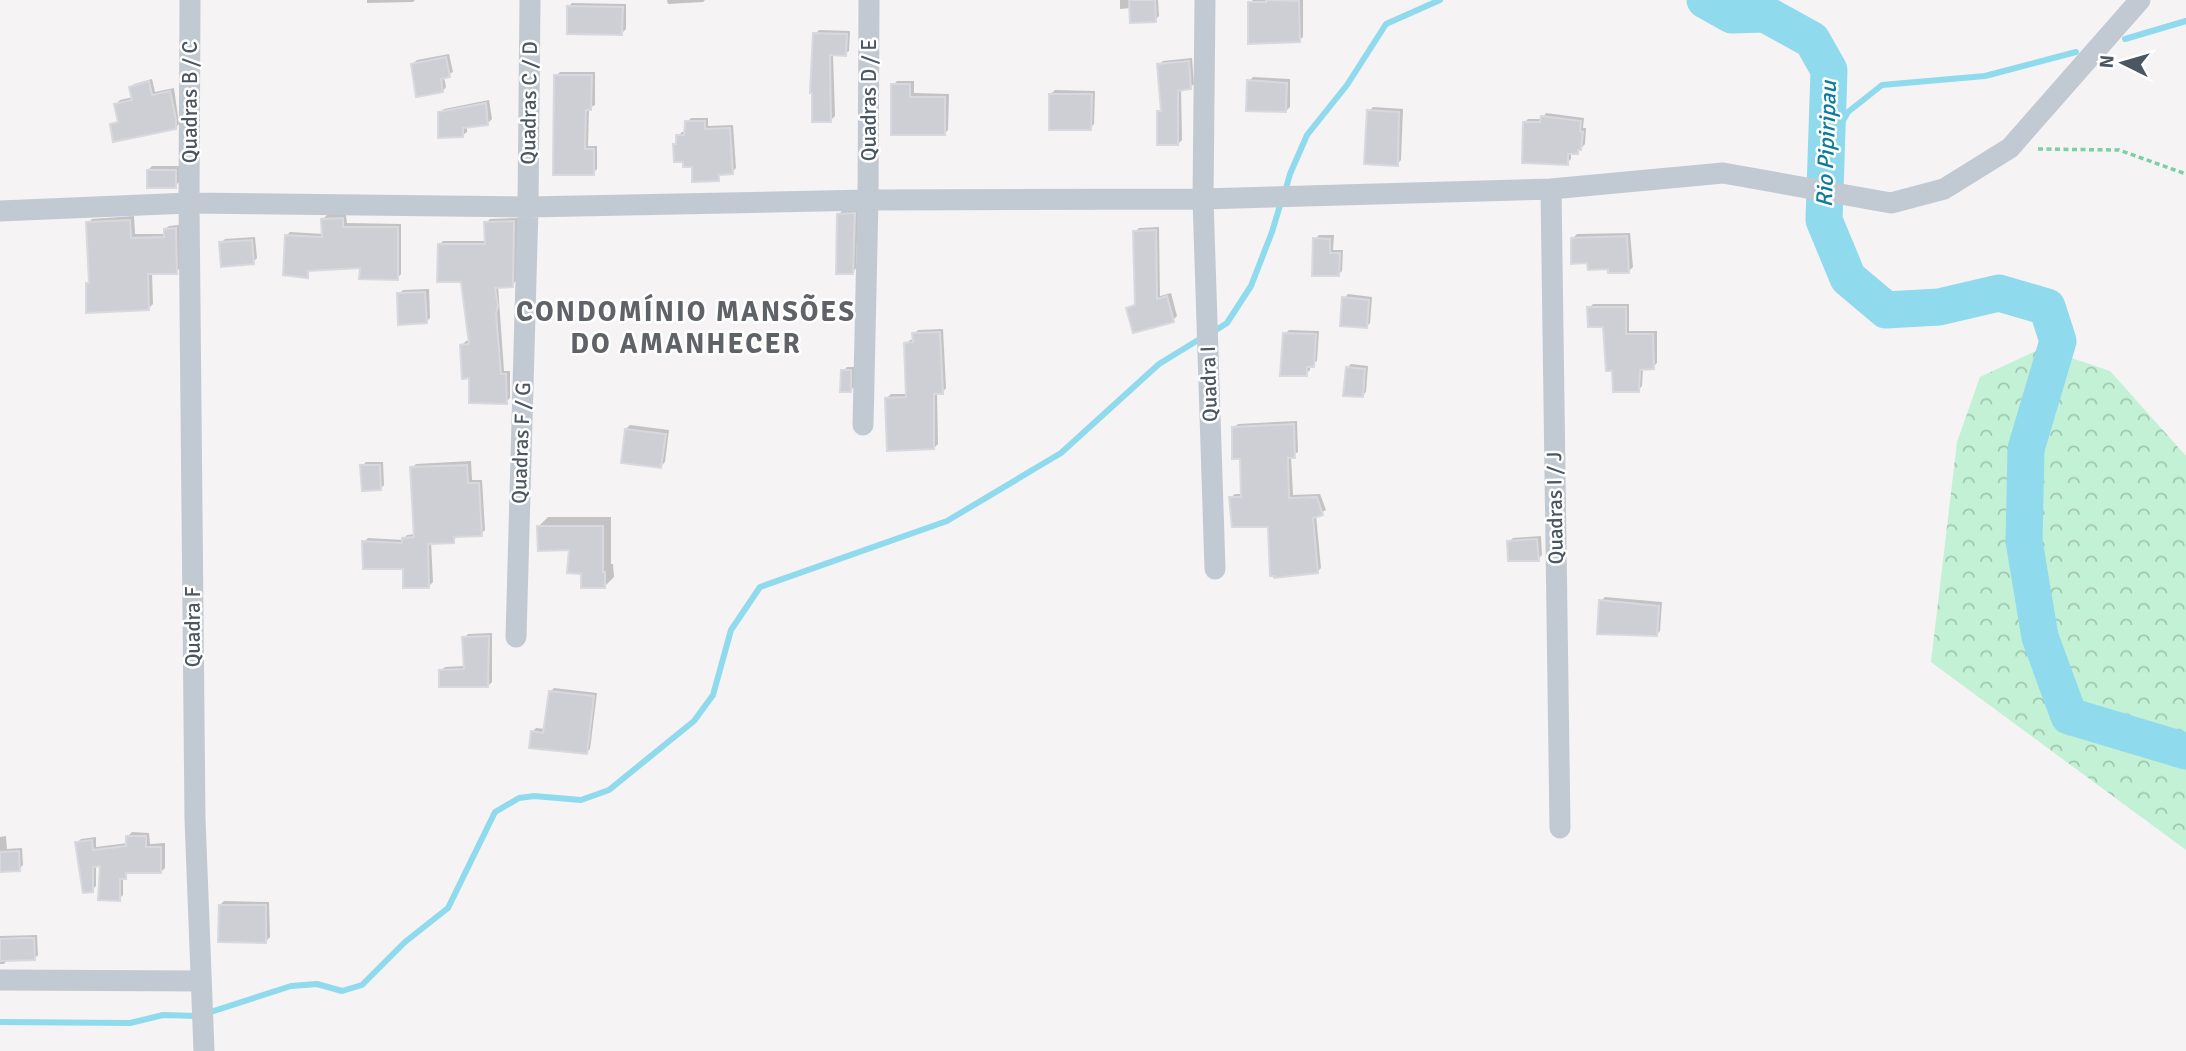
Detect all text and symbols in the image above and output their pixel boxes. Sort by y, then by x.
north arrow [2088,28,2158,98]
street label: Quadras D / E [856,39,882,161]
street label: Quadras B / C [177,41,203,163]
street label: Quadras C / D [515,41,543,165]
text: N [2095,54,2120,69]
water label: Rio Pipiripau [1810,79,1843,208]
district label: CONDOMÍNIO MANSÕES DO AMANHECER [516,293,856,361]
street label: Quadra I [1195,346,1223,422]
street label: Quadras F / G [506,382,536,504]
street label: Quadras I / J [1541,451,1569,565]
street label: Quadra F [180,587,206,667]

